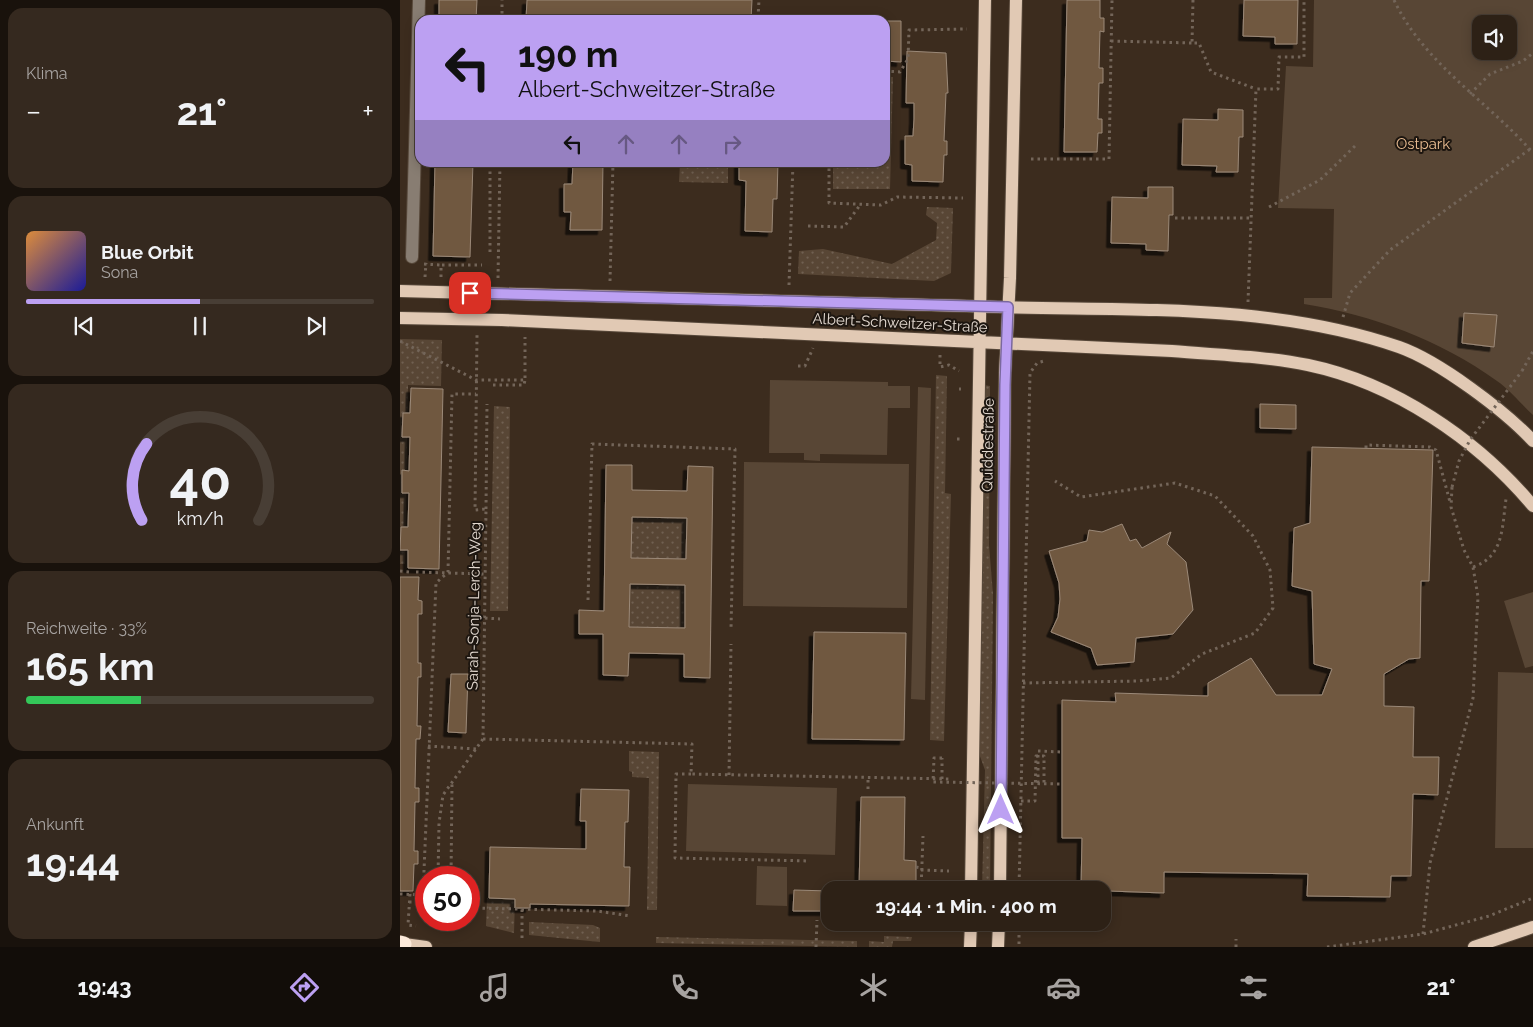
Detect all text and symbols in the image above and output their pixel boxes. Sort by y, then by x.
map controls [1472,15,1517,60]
button: sound [1472,15,1517,60]
text: 190 m [518,34,618,75]
icon: left [435,35,500,100]
text: Klima [26,64,68,83]
text: Albert-Schweitzer-Straße [518,76,775,102]
text: 21° [177,89,227,134]
text: − [26,95,41,128]
text: + [362,95,374,128]
icon: left [559,130,587,158]
icon: ahead [612,130,640,158]
icon: ahead [665,130,693,158]
icon: right [718,130,746,158]
park label: Ostpark [1396,135,1450,153]
text: Blue Orbit [101,241,193,263]
text: Sona [101,263,138,282]
pin [449,272,491,314]
icon: arrive [456,279,484,307]
street label: Albert-Schweitzer-Straße [812,309,988,337]
icon: previous [70,312,98,340]
icon: pause [186,312,214,340]
icon: next [302,312,330,340]
street label: Quiddestraße [978,398,998,492]
text: 40 [169,450,231,511]
text: km/h [176,508,224,529]
street label: Sarah-Sonja-Lerch-Weg [464,522,484,690]
text: Reichweite · 33% [26,619,147,638]
text: 165 km [26,644,155,689]
position arrow [974,783,1026,835]
text: Ankunft [26,815,84,834]
text: 19:44 [26,840,120,885]
speed limit sign: 50 [415,866,480,931]
text: 19:44 · 1 Min. · 400 m [875,895,1057,917]
icon: directions [287,970,322,1005]
icon: music [477,970,512,1005]
icon: phone [667,970,702,1005]
icon: climate [856,970,891,1005]
icon: car [1046,970,1081,1005]
icon: filters [1236,970,1271,1005]
text: 19:43 [77,974,132,1000]
text: 21° [1426,974,1455,1000]

